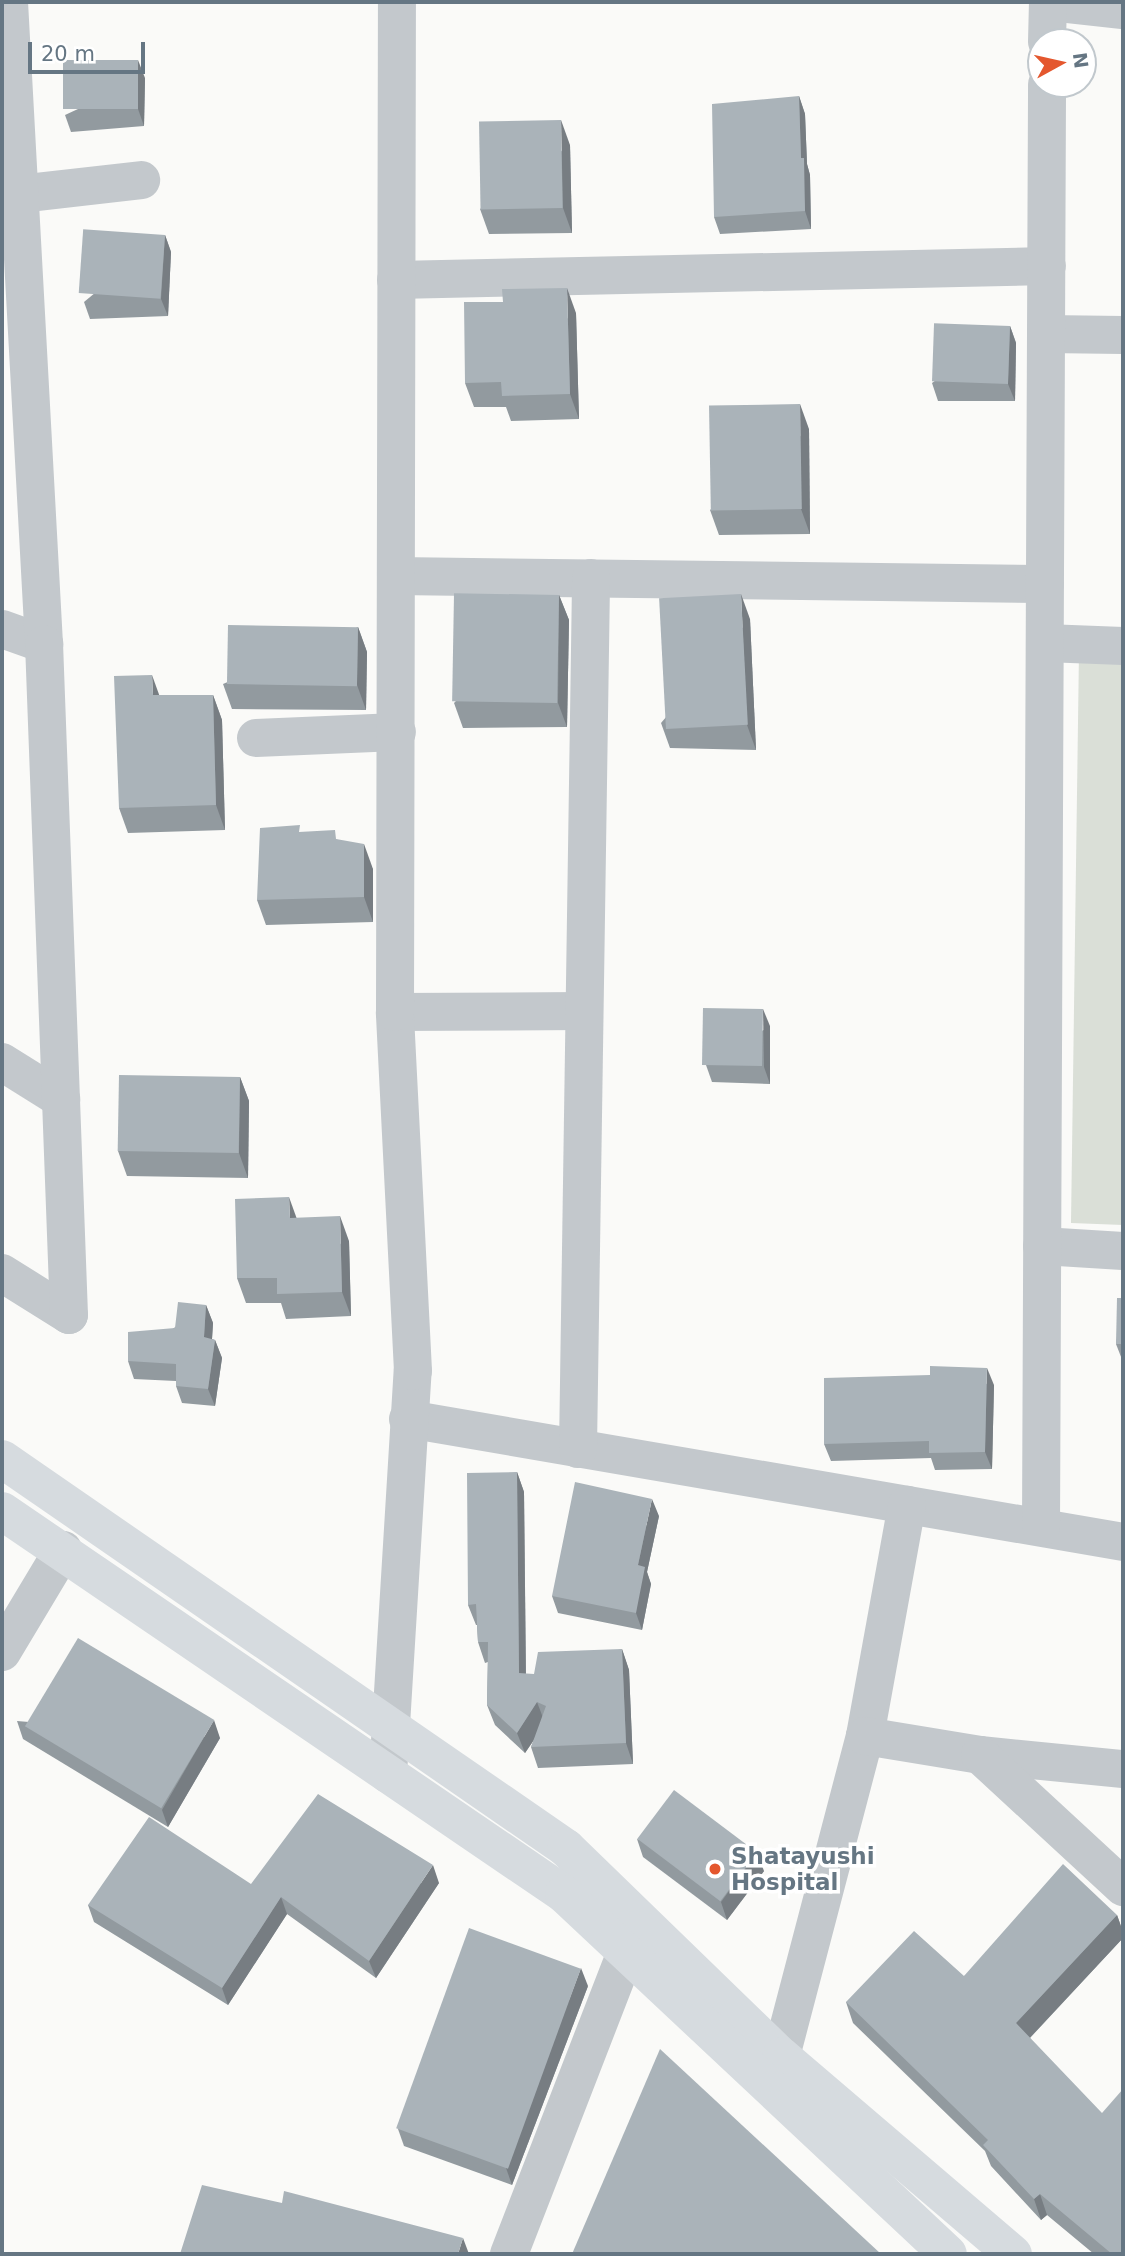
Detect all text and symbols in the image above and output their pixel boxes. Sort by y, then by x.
scale bar [32,28,149,72]
north arrow [1027,28,1097,98]
text: 20 m [41,42,95,66]
text: N [1069,51,1093,70]
place label: Shatayushi Hospital [731,1842,875,1896]
marker: Shatayushi Hospital [705,1859,725,1879]

